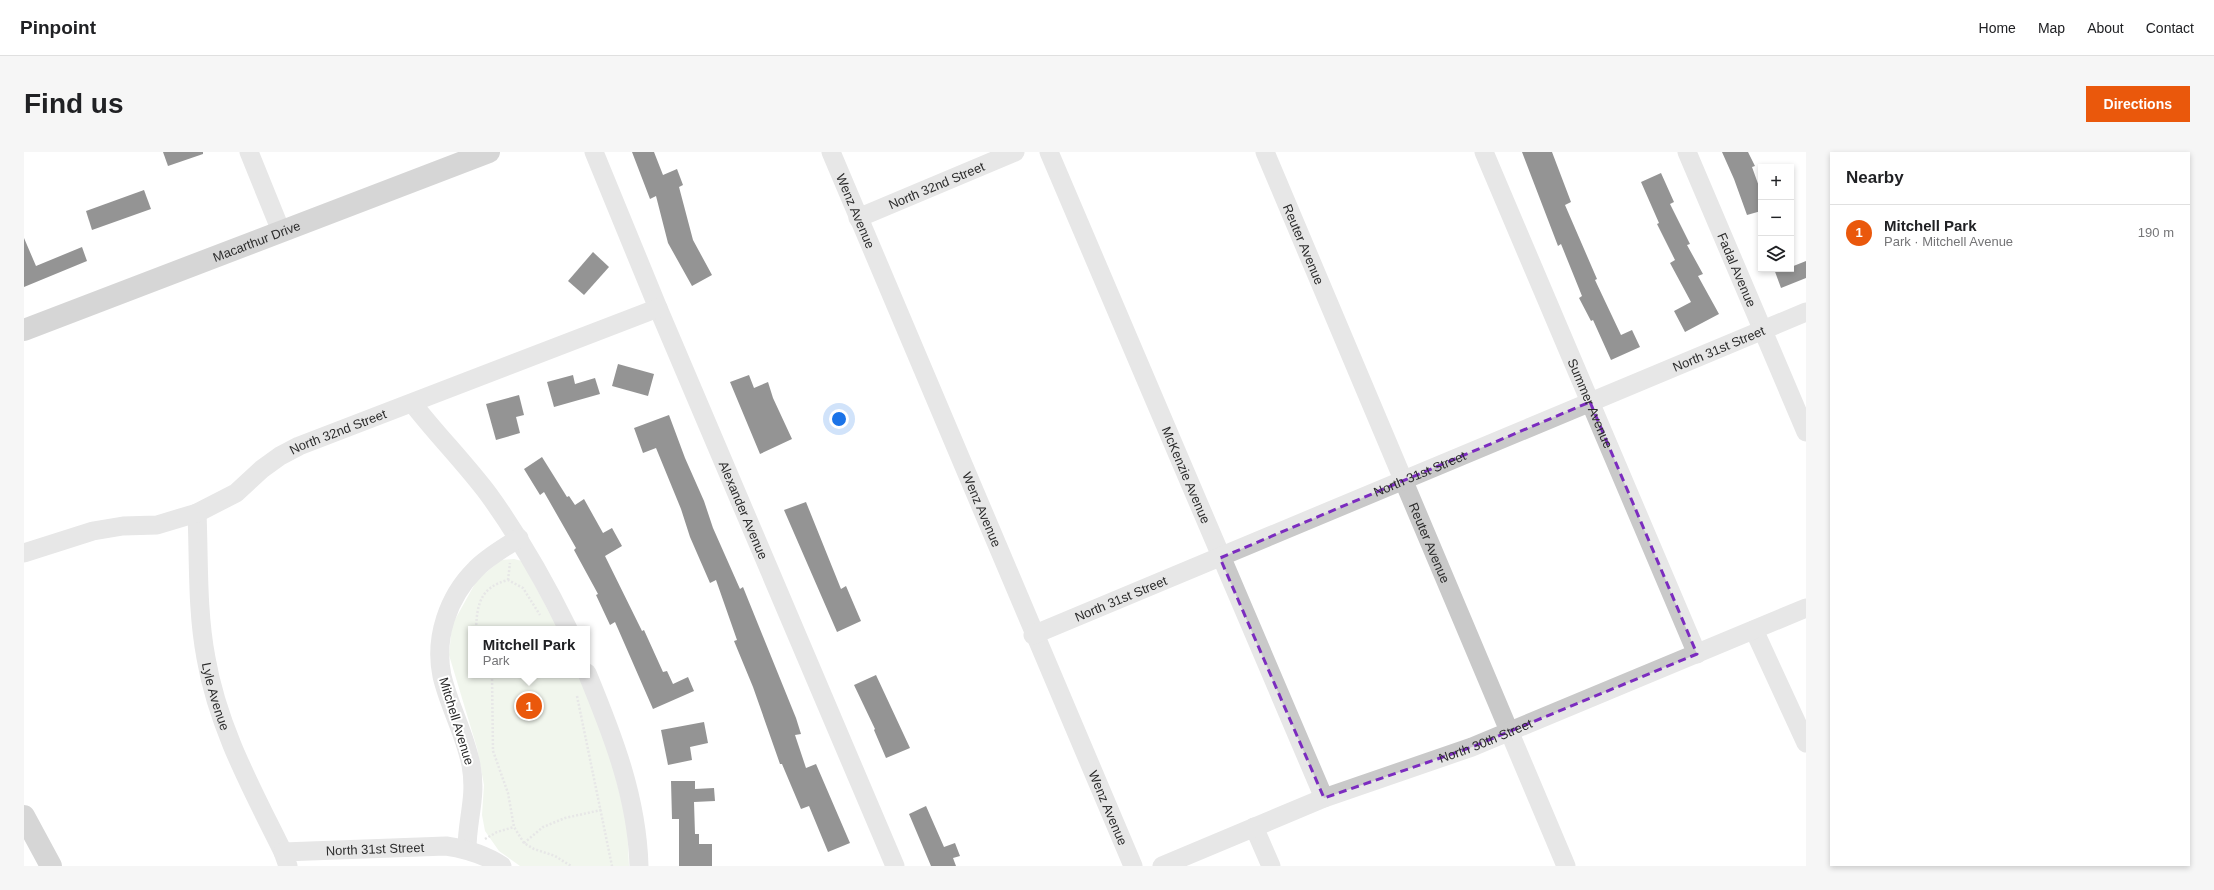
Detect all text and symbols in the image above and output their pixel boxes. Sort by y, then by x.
text: Pinpoint [20,17,96,38]
text: Home [1979,20,2016,36]
text: Map [2038,20,2065,36]
text: About [2087,20,2124,36]
text: Contact [2146,20,2194,36]
button: Directions [2086,86,2190,122]
text: Find us [24,88,124,119]
street label: North 32nd Street [886,159,987,212]
map controls [1758,164,1794,272]
button: + [1758,164,1794,200]
text: Nearby [1846,168,1904,187]
street label: Wenz Avenue [833,171,878,251]
button: − [1758,200,1794,236]
street label: Reuter Avenue [1280,202,1327,287]
text: Mitchell Park [1884,217,1977,234]
street label: Macarthur Drive [211,218,303,265]
text: 1 [1855,225,1863,240]
text: 190 m [2138,225,2174,240]
street label: Fadal Avenue [1714,231,1759,309]
text: Park · Mitchell Avenue [1884,234,2013,249]
button: layers [1758,236,1794,272]
street label: North 31st Street [1670,323,1767,375]
street label: Summer Avenue [1565,356,1616,451]
street label: North 32nd Street [287,406,389,458]
your location [829,409,849,429]
street label: McKenzie Avenue [1159,424,1213,526]
street label: North 31st Street [1372,448,1468,500]
street label: Alexander Avenue [716,459,771,562]
street label: Wenz Avenue [959,470,1004,549]
street label: Reuter Avenue [1406,500,1453,585]
street label: North 31st Street [1073,573,1169,625]
popup [468,626,590,678]
text: Mitchell Park [483,636,575,653]
text: Park [483,653,509,668]
street label: Lyle Avenue [199,661,233,733]
street label: Mitchell Avenue [436,676,477,767]
pin: 1 [516,691,542,721]
street label: North 30th Street [1437,716,1535,766]
street label: Wenz Avenue [1085,768,1130,848]
street label: North 31st Street [326,840,425,858]

